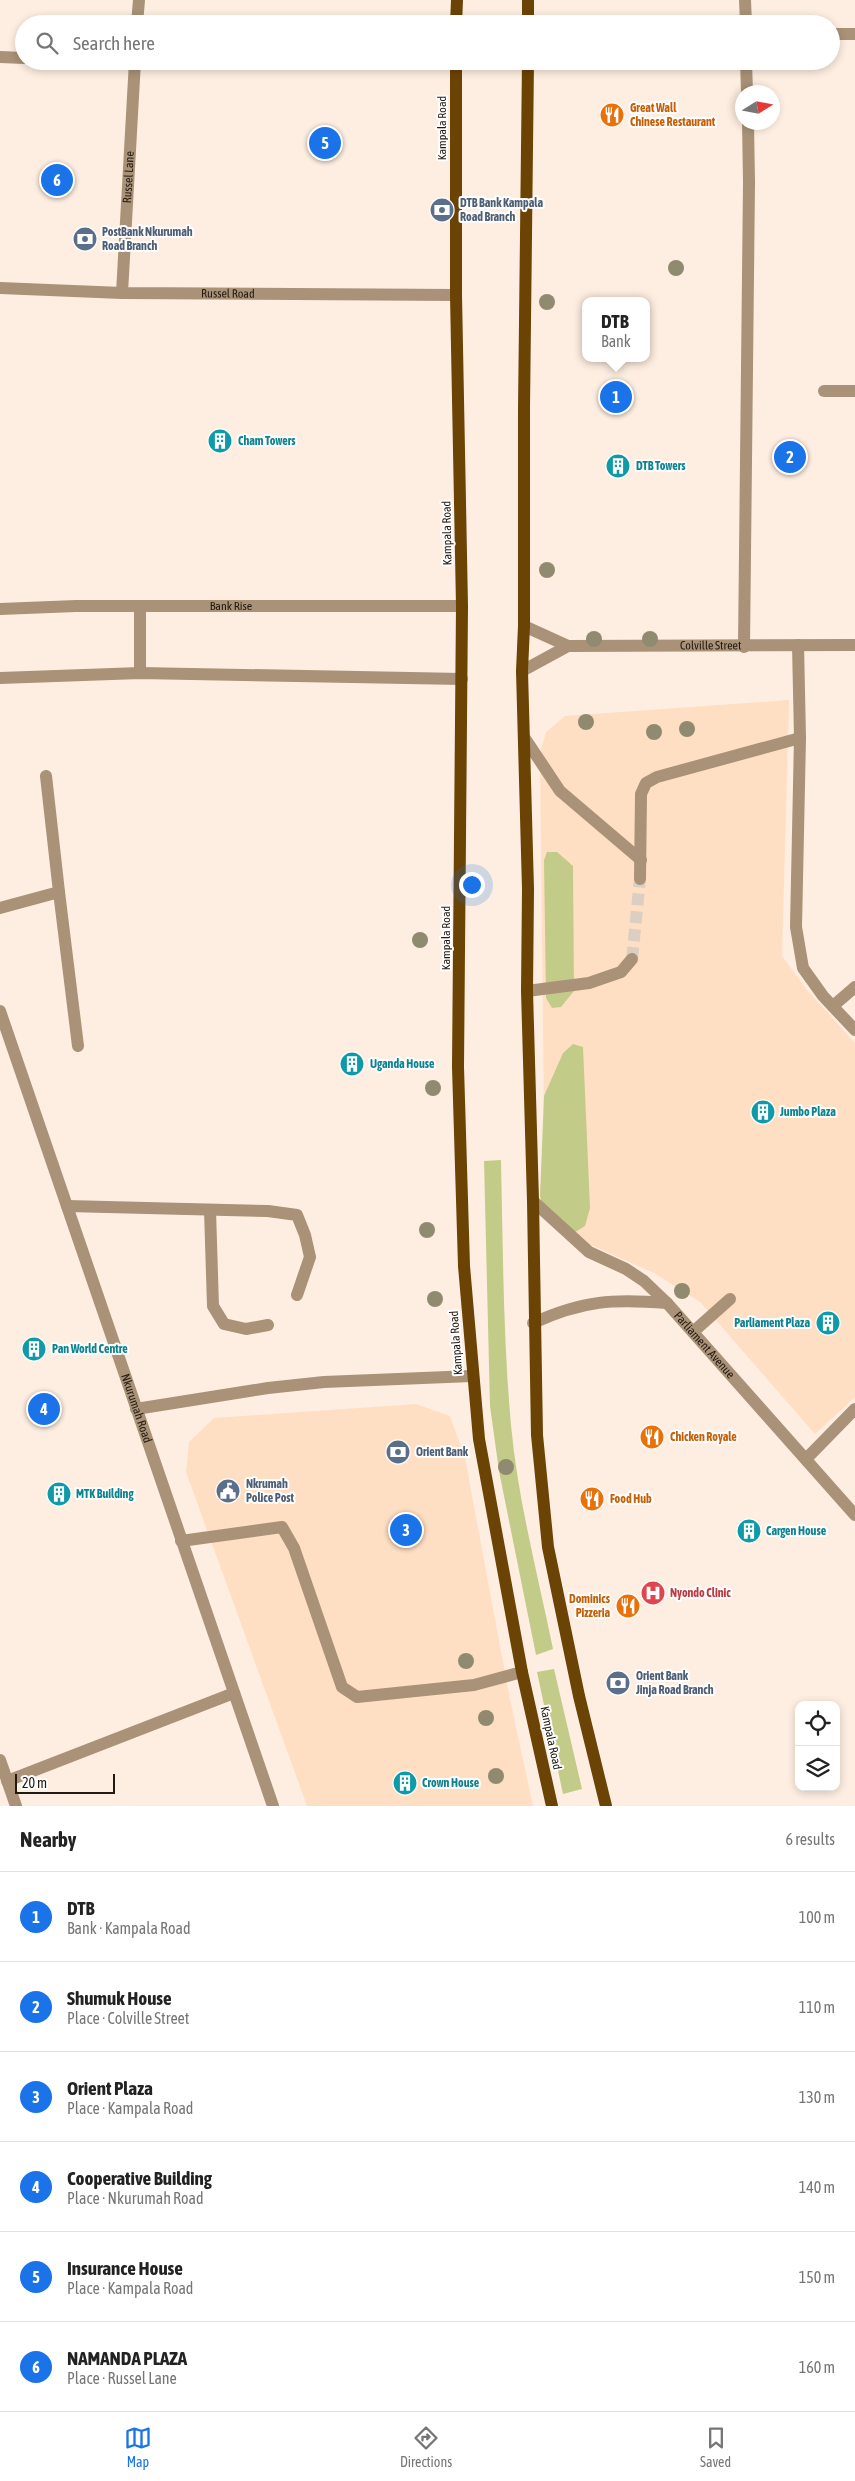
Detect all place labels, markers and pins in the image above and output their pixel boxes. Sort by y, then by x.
place label: Great Wall Chinese Restaurant [630,101,716,129]
restaurant icon: Great Wall Chinese Restaurant [599,102,625,128]
pin: 5 [309,124,341,162]
pin: 6 [41,161,73,199]
place label: DTB Bank Kampala Road Branch [460,196,543,224]
bank icon: DTB Bank Kampala Road Branch [429,197,455,223]
place label: PostBank Nkurumah Road Branch [102,225,193,253]
bank icon: PostBank Nkurumah Road Branch [72,226,98,252]
pin: 1 [600,378,632,416]
building icon: Cham Towers [207,428,233,454]
place label: Cham Towers [238,434,296,448]
pin: 2 [774,438,806,476]
building icon: DTB Towers [605,453,631,479]
place label: DTB Towers [636,459,686,473]
building icon: Uganda House [339,1051,365,1077]
place label: Uganda House [370,1057,435,1071]
building icon: Jumbo Plaza [750,1099,776,1125]
place label: Jumbo Plaza [779,1105,836,1119]
building icon: Parliament Plaza [815,1310,841,1336]
place label: Parliament Plaza [734,1316,810,1330]
building icon: Pan World Centre [21,1336,47,1362]
place label: Pan World Centre [52,1342,128,1356]
pin: 4 [28,1390,60,1428]
restaurant icon: Chicken Royale [639,1424,665,1450]
place label: Chicken Royale [670,1430,737,1444]
bank icon: Orient Bank [385,1439,411,1465]
place label: Orient Bank [416,1445,469,1459]
place label: Nkrumah Police Post [246,1477,295,1505]
public building icon: Nkrumah Police Post [215,1478,241,1504]
building icon: MTK Building [46,1481,72,1507]
restaurant icon: Food Hub [579,1486,605,1512]
place label: MTK Building [76,1487,134,1501]
place label: Food Hub [610,1492,652,1506]
pin: 3 [390,1511,422,1549]
building icon: Cargen House [736,1518,762,1544]
place label: Cargen House [766,1524,827,1538]
hospital icon: Nyondo Clinic [640,1580,666,1606]
place label: Nyondo Clinic [670,1586,731,1600]
place label: Dominics Pizzeria [569,1592,611,1620]
restaurant icon: Dominics Pizzeria [615,1593,641,1619]
place label: Orient Bank Jinja Road Branch [635,1669,714,1697]
bank icon: Orient Bank Jinja Road Branch [605,1670,631,1696]
building icon: Crown House [392,1770,418,1796]
place label: Crown House [422,1776,480,1790]

